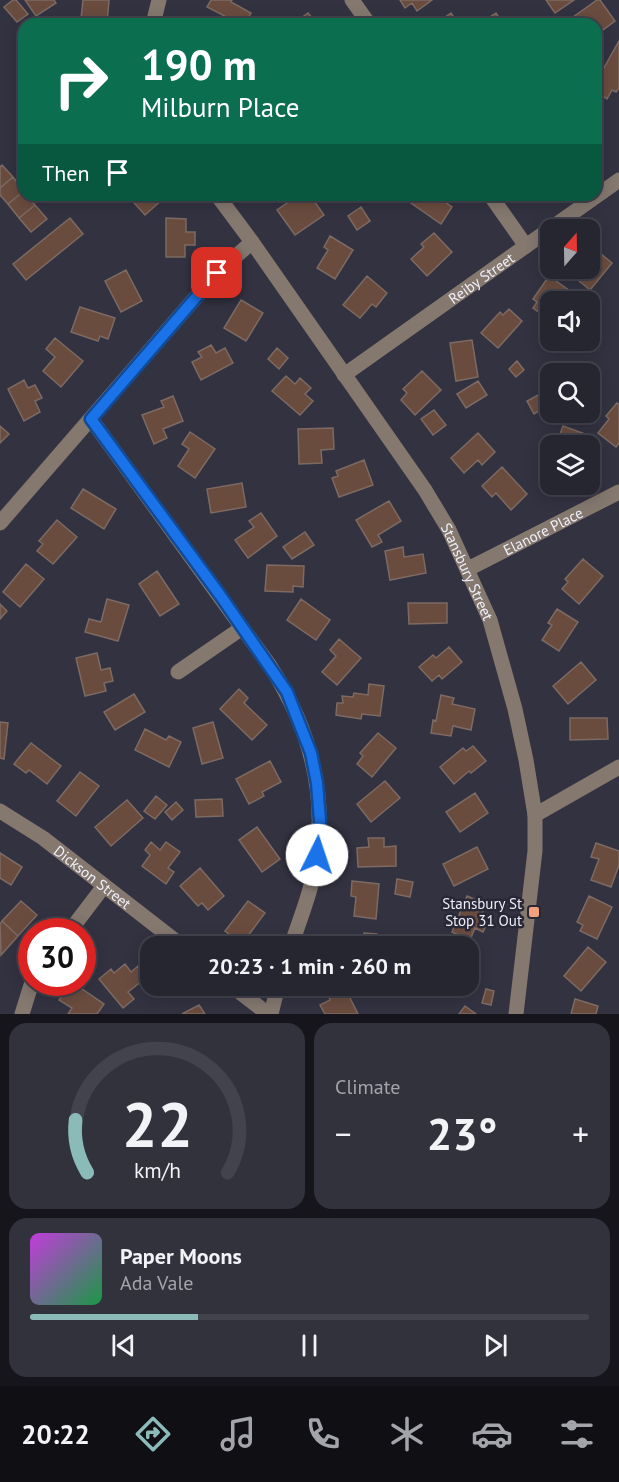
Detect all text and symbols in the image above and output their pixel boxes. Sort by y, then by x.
text: 190 m [141,37,257,92]
icon: right [42,42,120,120]
text: Milburn Place [141,90,299,124]
icon: arrive [101,156,134,189]
text: Then [42,159,89,187]
north arrow [540,219,600,279]
map controls [540,219,600,495]
pin [191,247,242,298]
street label: Reiby Street [444,248,518,308]
icon: arrive [200,256,233,289]
button: sound [540,291,600,351]
button: search [540,363,600,423]
button: layers [540,435,600,495]
street label: Elanore Place [500,503,586,559]
street label: Stansbury Street [437,519,498,623]
position arrow [285,823,349,887]
street label: Dickson Street [50,841,135,913]
place label: Stansbury St Stop 31 Out [442,894,522,930]
marker: Stansbury St Stop 31 Out [527,905,541,919]
speed limit sign: 30 [18,918,96,996]
text: 20:23 · 1 min · 260 m [208,952,411,980]
text: Climate [335,1074,401,1100]
text: 22 [122,1083,192,1164]
text: 23° [427,1104,497,1162]
text: − [335,1112,352,1155]
text: + [572,1112,589,1155]
text: km/h [133,1156,180,1184]
text: Paper Moons [120,1242,242,1270]
text: Ada Vale [120,1270,193,1296]
icon: previous [107,1329,140,1362]
icon: pause [293,1329,326,1362]
icon: next [479,1329,512,1362]
icon: directions [132,1413,174,1455]
icon: music [217,1413,259,1455]
icon: phone [302,1413,344,1455]
icon: climate [386,1413,428,1455]
icon: car [471,1413,513,1455]
icon: filters [556,1413,598,1455]
text: 20:22 [21,1417,90,1451]

